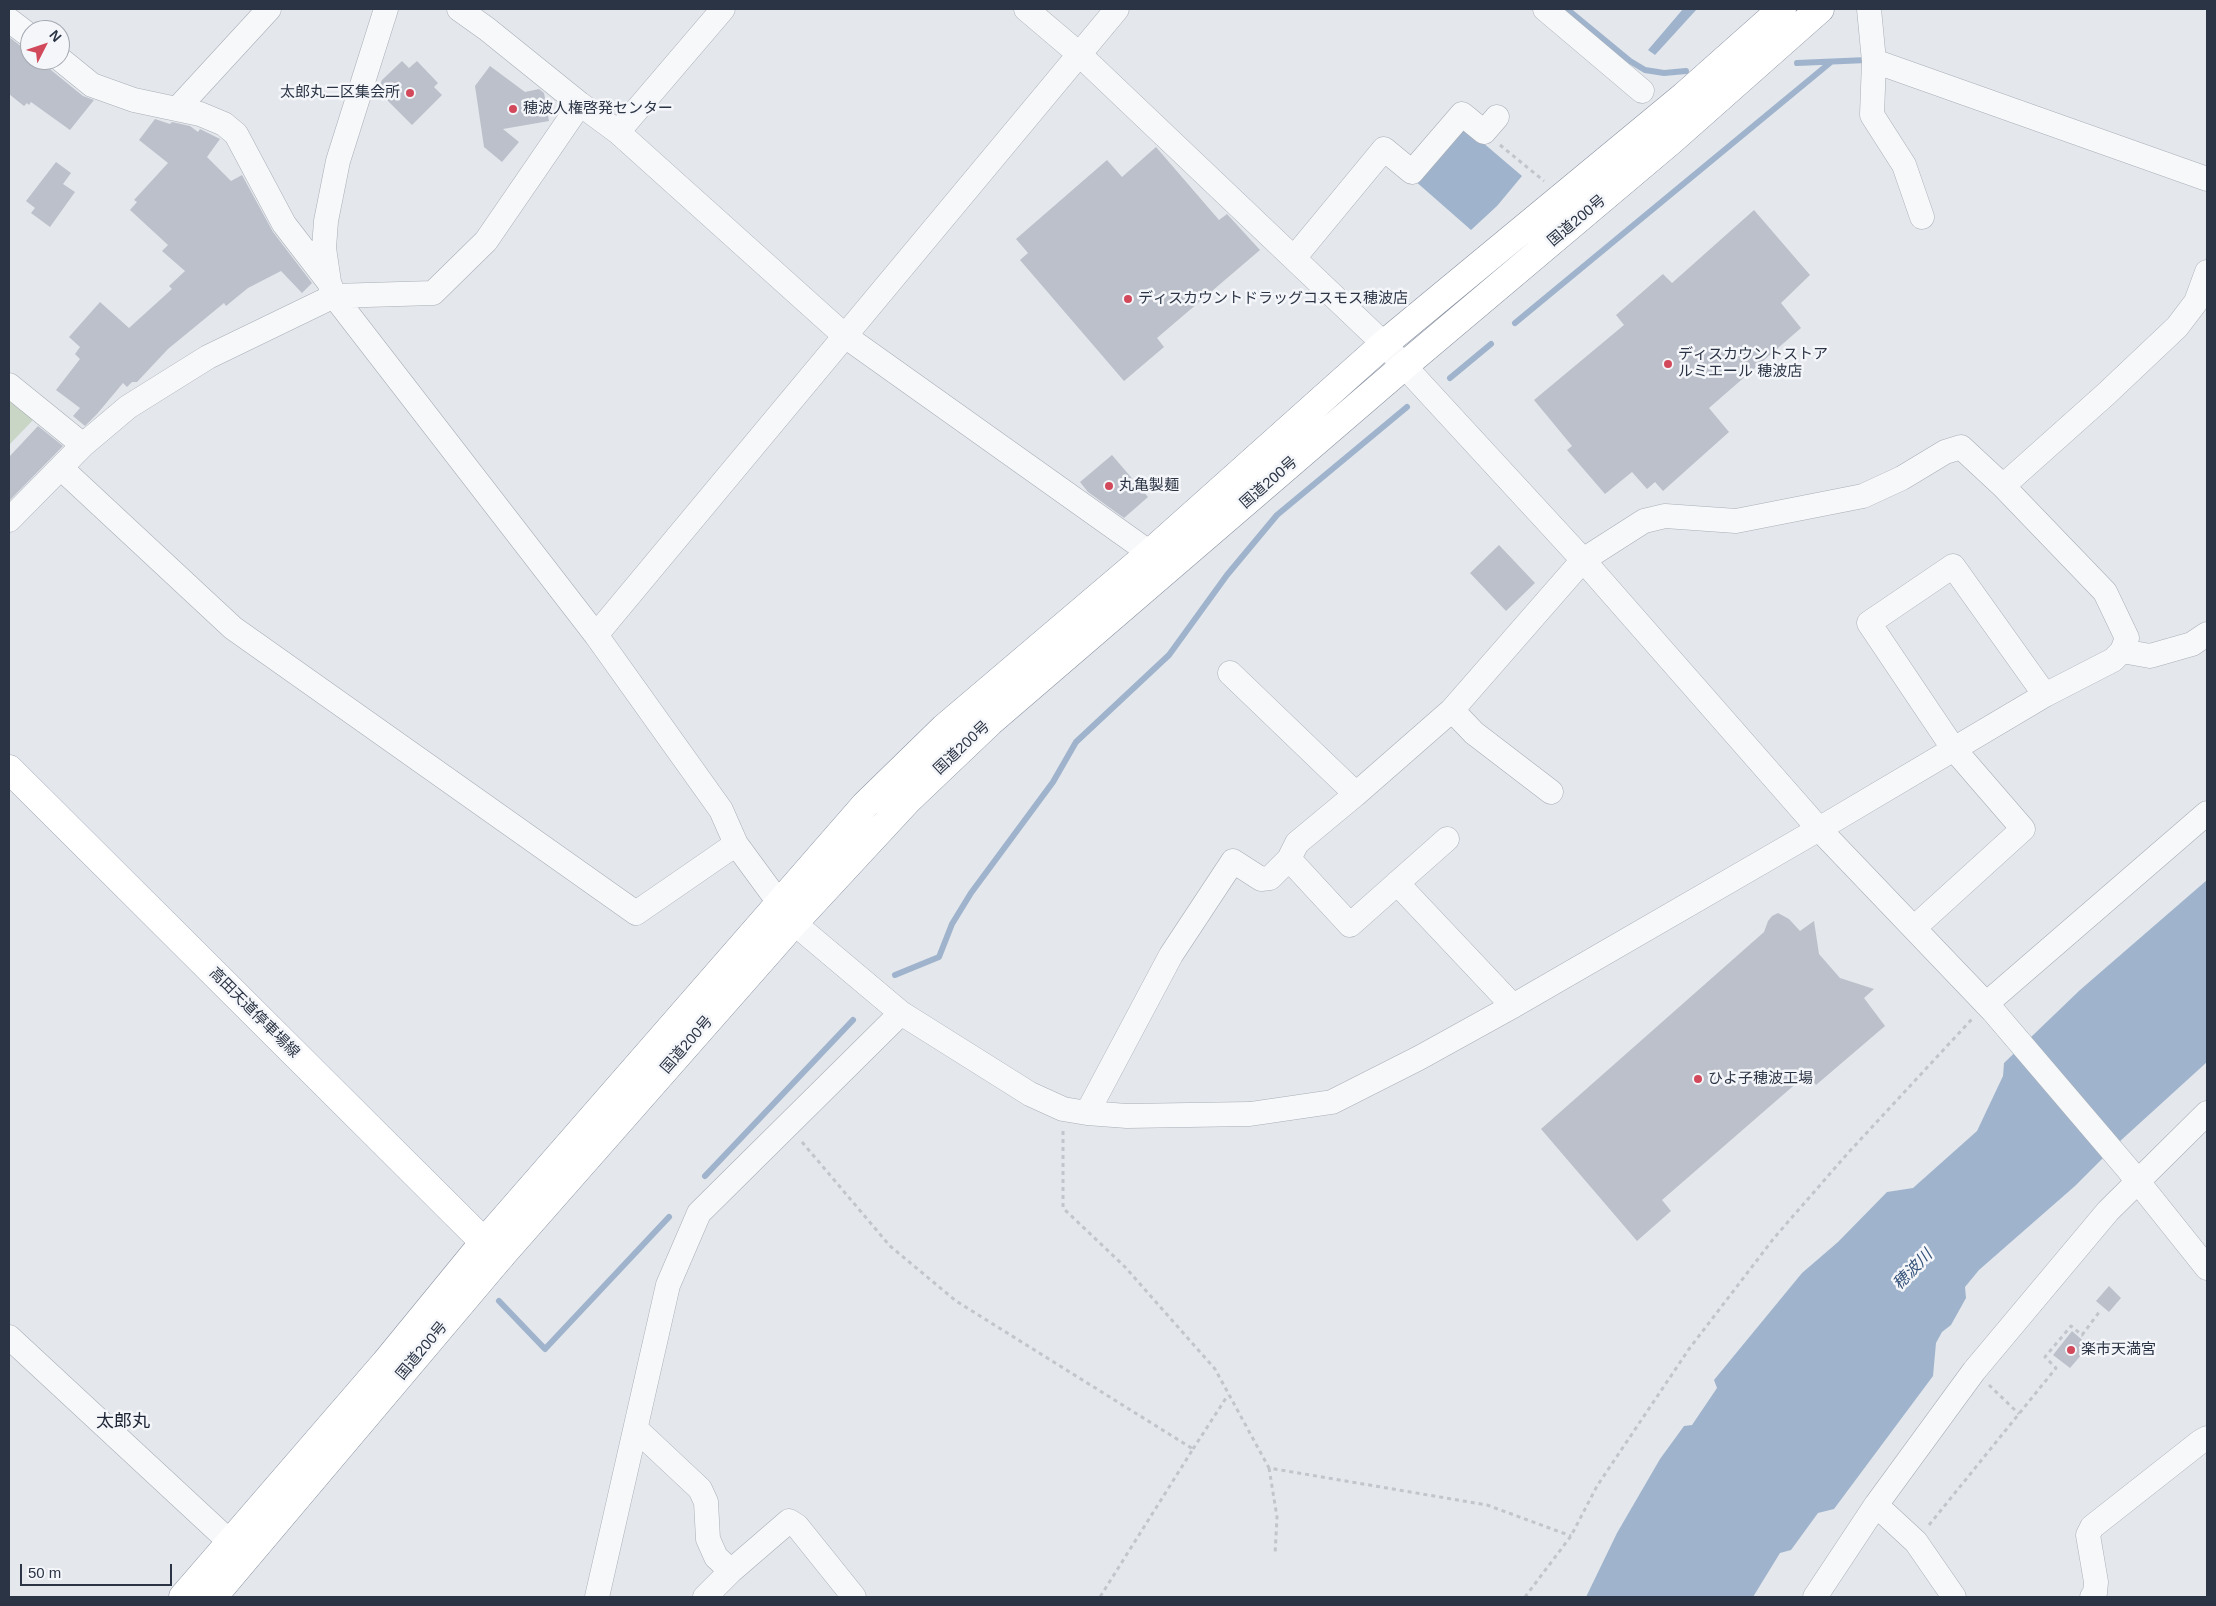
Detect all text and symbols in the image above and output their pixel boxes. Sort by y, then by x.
north arrow [20,20,70,70]
text: N [46,27,65,45]
place label: 太郎丸二区集会所 [280,84,400,102]
marker: 太郎丸二区集会所 [404,87,416,99]
place label: 穂波人権啓発センター [523,100,673,118]
marker: 穂波人権啓発センター [507,103,519,115]
street label: 国道200号 [1544,192,1610,250]
place label: ディスカウントドラッグコスモス穂波店 [1138,290,1408,308]
marker: ディスカウントドラッグコスモス穂波店 [1122,293,1134,305]
place label: ディスカウントストア ルミエール 穂波店 [1678,346,1828,381]
marker: ディスカウントストア ルミエール 穂波店 [1662,358,1674,370]
street label: 国道200号 [1237,453,1301,513]
place label: 丸亀製麺 [1119,477,1179,495]
marker: 丸亀製麺 [1103,480,1115,492]
street label: 国道200号 [930,718,994,778]
street label: 高田天道停車場線 [205,964,303,1062]
street label: 国道200号 [657,1013,717,1077]
place label: ひよ子穂波工場 [1708,1070,1813,1088]
marker: ひよ子穂波工場 [1692,1073,1704,1085]
water label: 穂波川 [1889,1246,1937,1294]
street label: 国道200号 [393,1318,451,1384]
place label: 楽市天満宮 [2081,1341,2156,1359]
marker: 楽市天満宮 [2065,1344,2077,1356]
district label: 太郎丸 [96,1411,150,1433]
scale bar [22,1554,175,1586]
text: 50 m [28,1564,61,1581]

